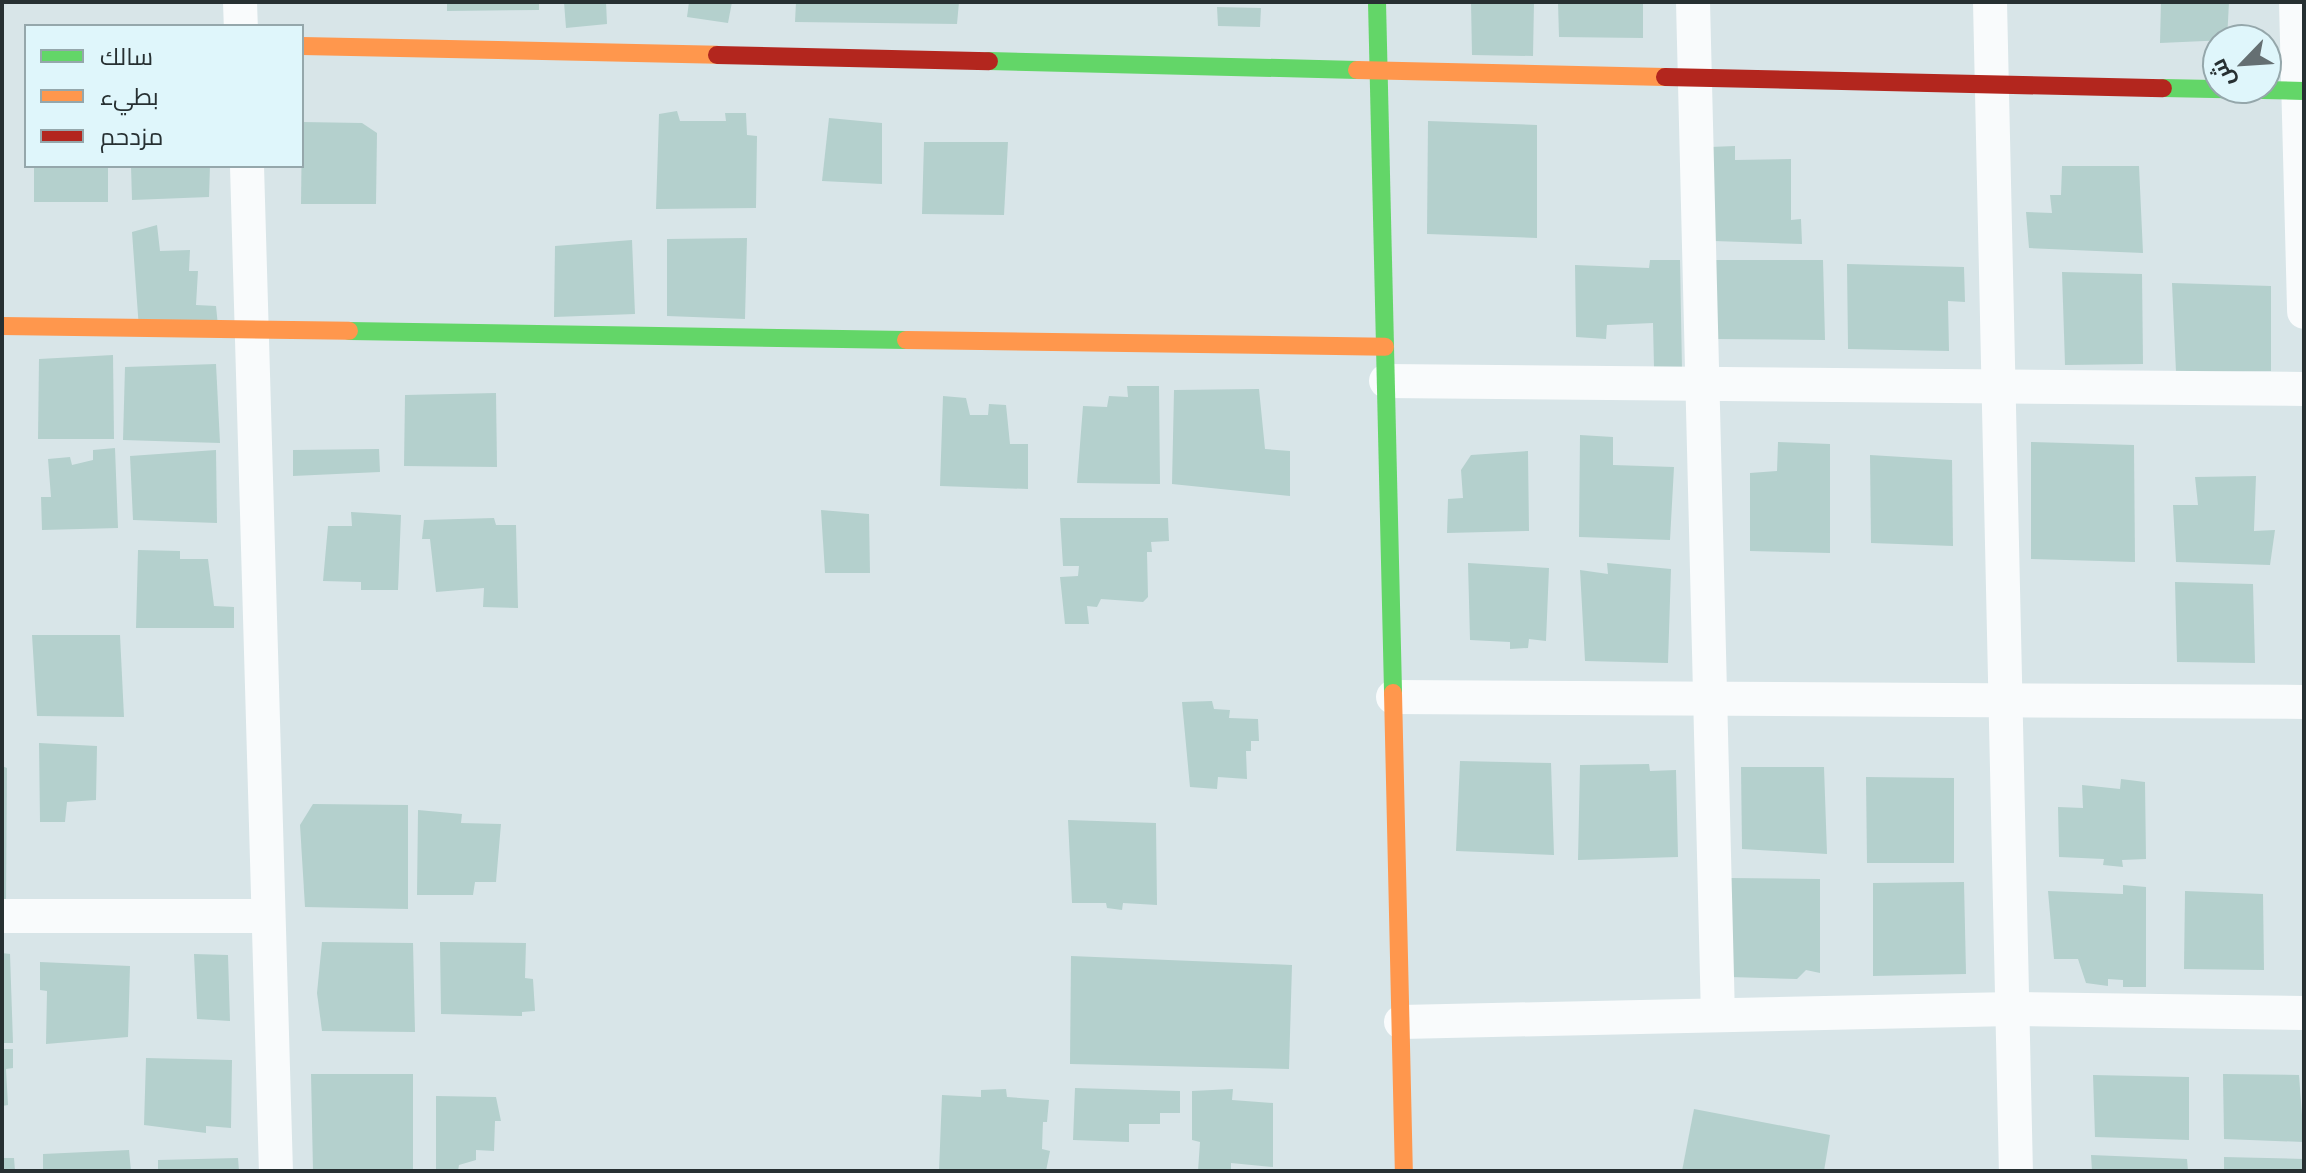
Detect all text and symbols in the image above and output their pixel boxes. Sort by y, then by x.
legend [24,24,304,168]
north arrow [2202,24,2282,104]
text: سالك [100,41,153,71]
text: ش [2203,55,2241,92]
text: بطيء [100,81,159,111]
text: مزدحم [100,121,163,151]

